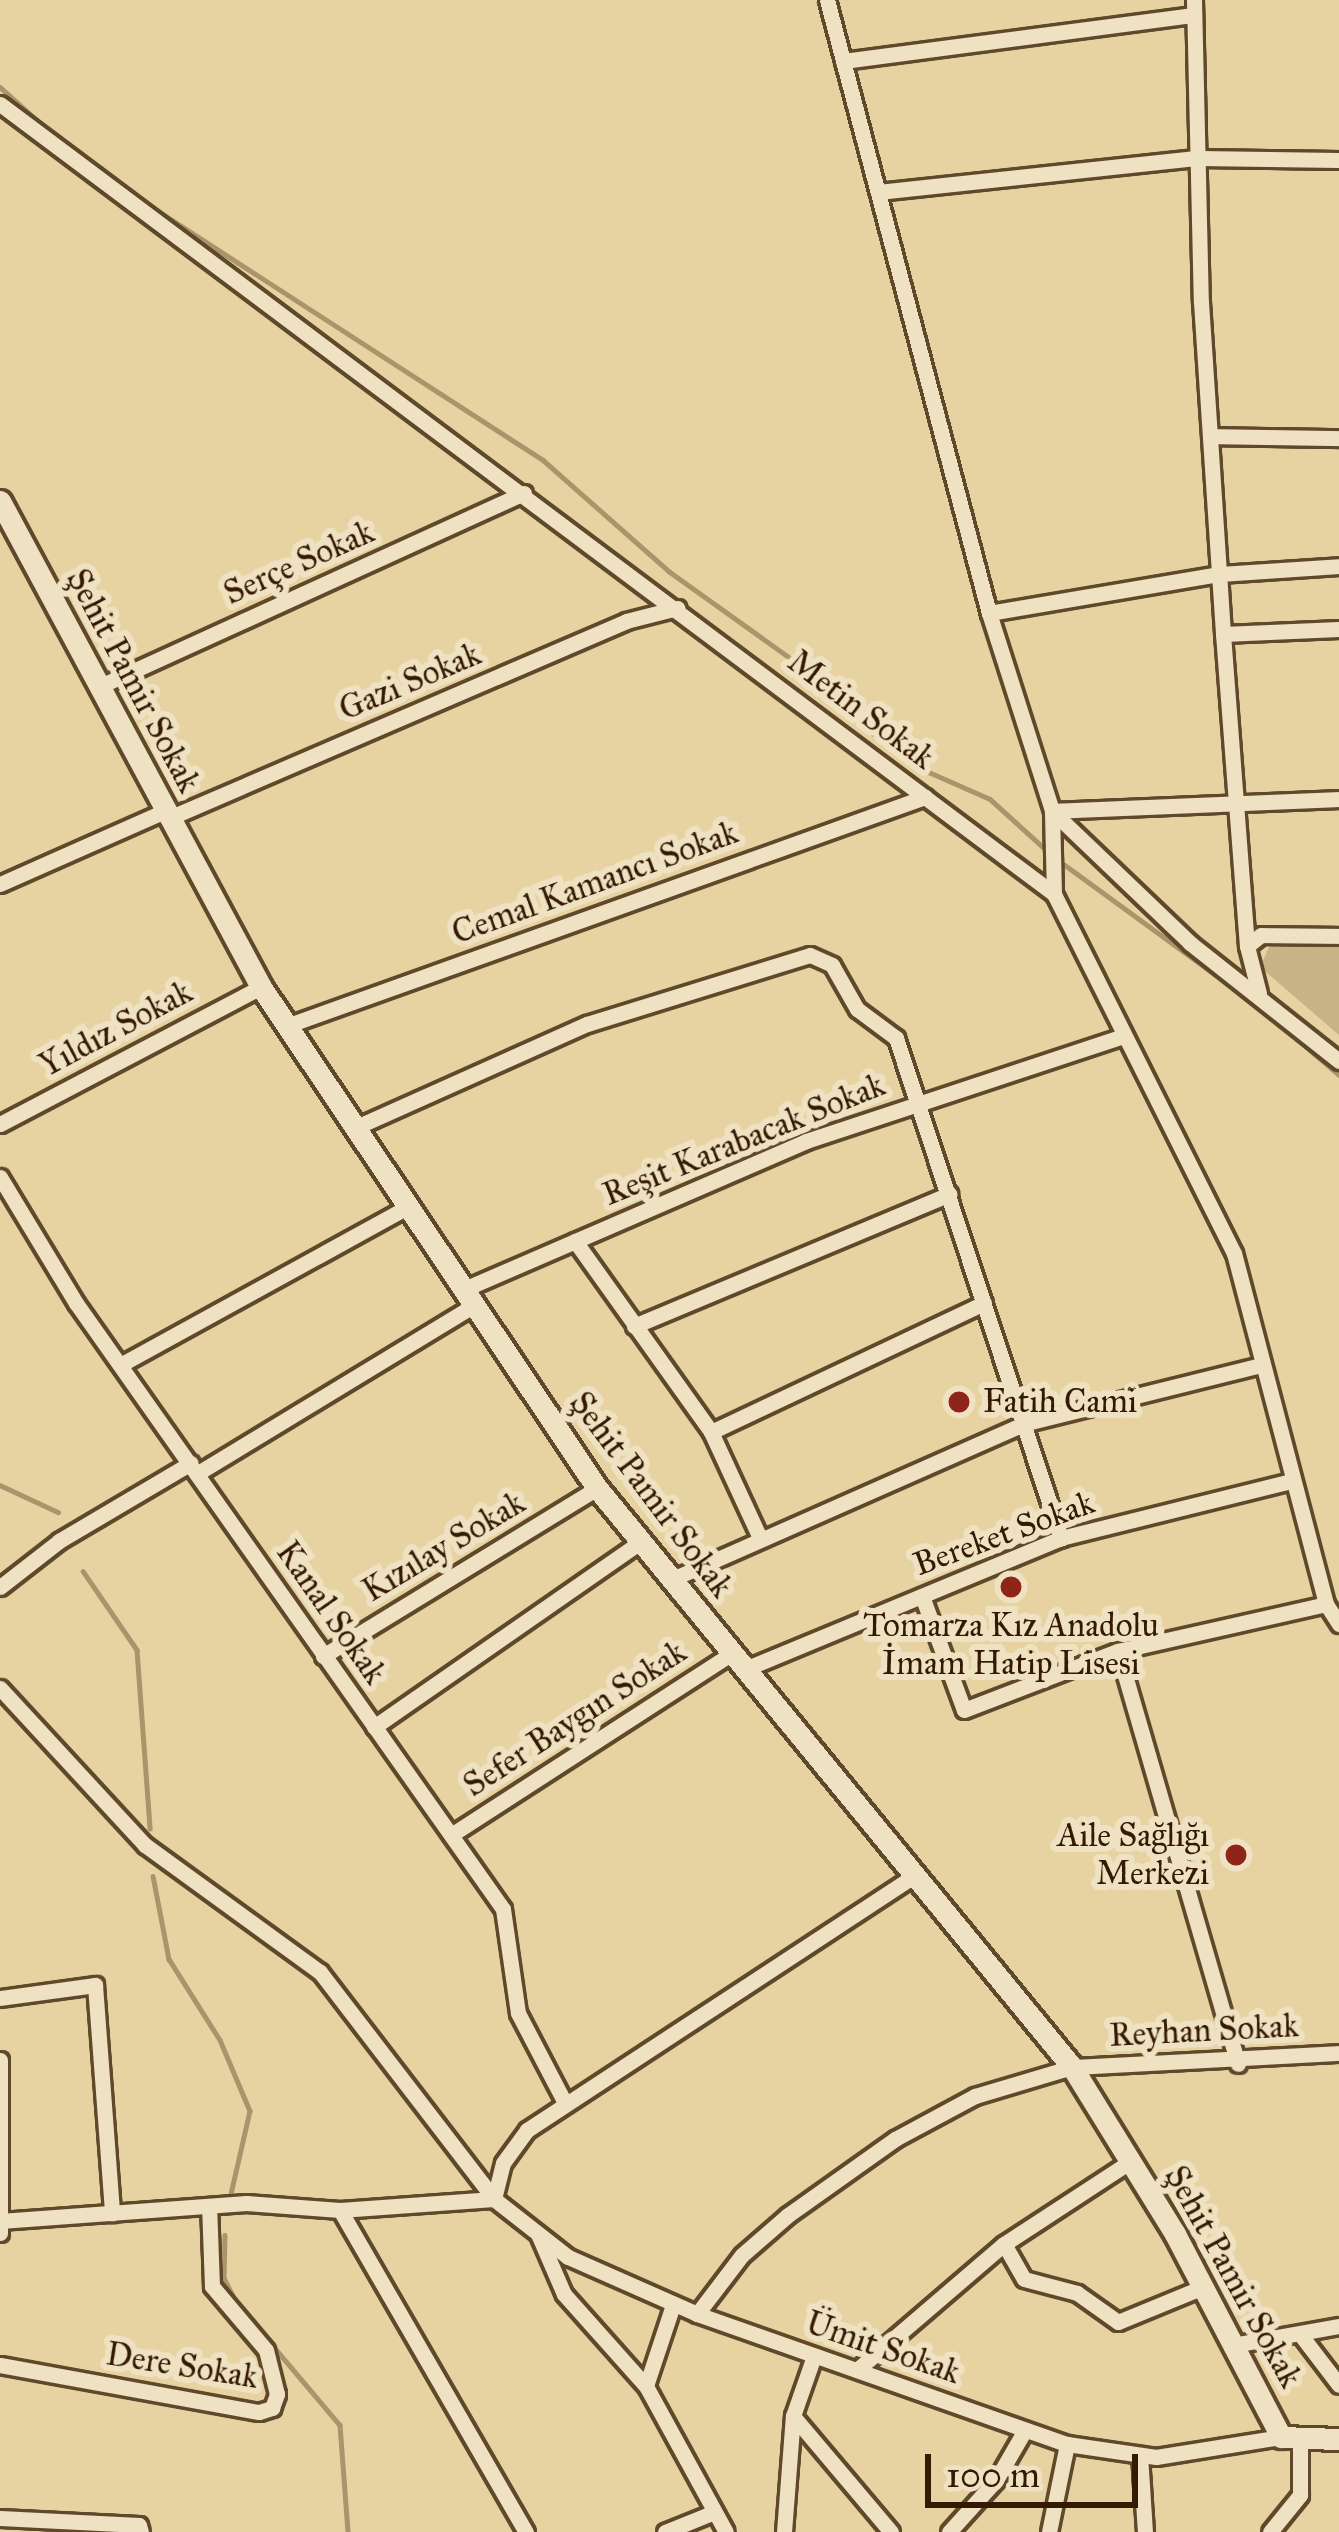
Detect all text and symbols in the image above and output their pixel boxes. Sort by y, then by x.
street label: Serçe Sokak [218,512,380,614]
street label: Şehit Pamir Sokak [57,562,209,800]
street label: Gazi Sokak [333,635,487,729]
street label: Metin Sokak [780,642,942,778]
street label: Cemal Kamancı Sokak [447,813,743,953]
street label: Yıldız Sokak [33,972,199,1086]
street label: Reşit Karabacak Sokak [597,1065,891,1215]
place label: Fatih Cami [983,1382,1137,1422]
street label: Şehit Pamir Sokak [561,1384,741,1606]
marker: Fatih Cami [946,1389,972,1415]
street label: Kızılay Sokak [356,1483,532,1611]
street label: Bereket Sokak [908,1483,1100,1585]
street label: Kanal Sokak [267,1534,395,1692]
marker: Tomarza Kız Anadolu İmam Hatip Lisesi [998,1574,1024,1600]
place label: Tomarza Kız Anadolu İmam Hatip Lisesi [863,1606,1159,1684]
street label: Sefer Baygın Sokak [456,1632,694,1806]
place label: Aile Sağlığı Merkezi [1057,1816,1209,1894]
marker: Aile Sağlığı Merkezi [1220,1839,1252,1871]
street label: Reyhan Sokak [1108,2006,1300,2056]
street label: Şehit Pamir Sokak [1156,2159,1310,2395]
street label: Ümit Sokak [800,2303,966,2393]
street label: Dere Sokak [103,2334,261,2398]
scale bar [931,2430,1144,2504]
text: 100 m [946,2453,1040,2497]

